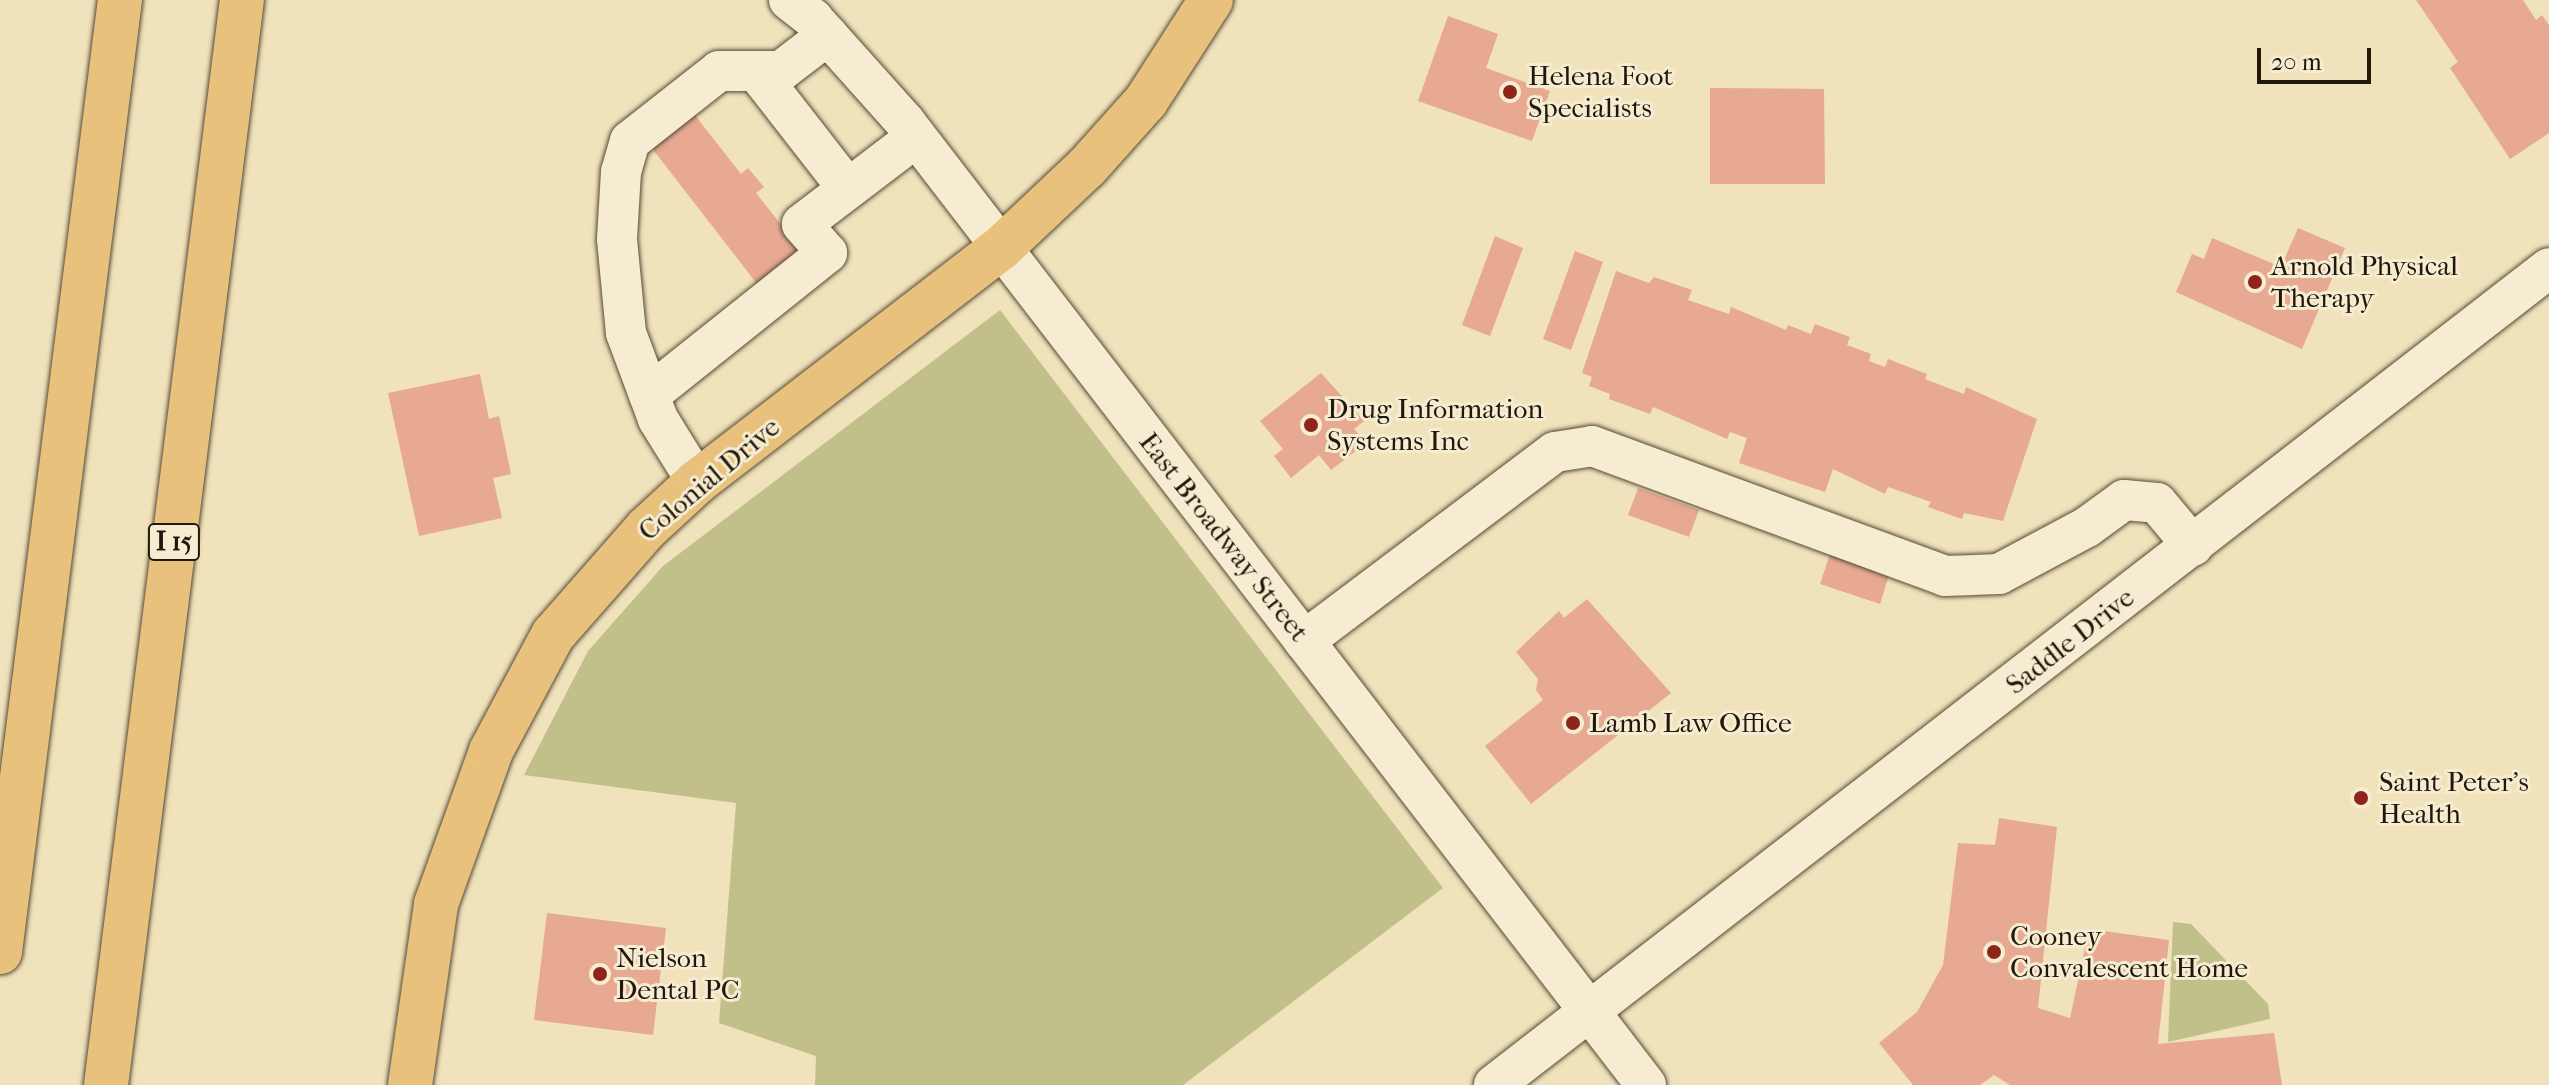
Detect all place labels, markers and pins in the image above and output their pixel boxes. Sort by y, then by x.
place label: Helena Foot Specialists [1528,59,1673,125]
marker: Helena Foot Specialists [1499,81,1521,103]
place label: Arnold Physical Therapy [2271,249,2458,315]
marker: Arnold Physical Therapy [2246,273,2264,291]
place label: Drug Information Systems Inc [1327,392,1544,458]
marker: Drug Information Systems Inc [1302,416,1320,434]
place label: Lamb Law Office [1589,706,1792,740]
marker: Lamb Law Office [1564,714,1582,732]
place label: Saint Peter's Health [2379,765,2529,831]
marker: Saint Peter's Health [2350,787,2372,809]
place label: Cooney Convalescent Home [2010,919,2248,985]
place label: Nielson Dental PC [616,941,740,1007]
marker: Cooney Convalescent Home [1985,943,2003,961]
marker: Nielson Dental PC [591,965,609,983]

